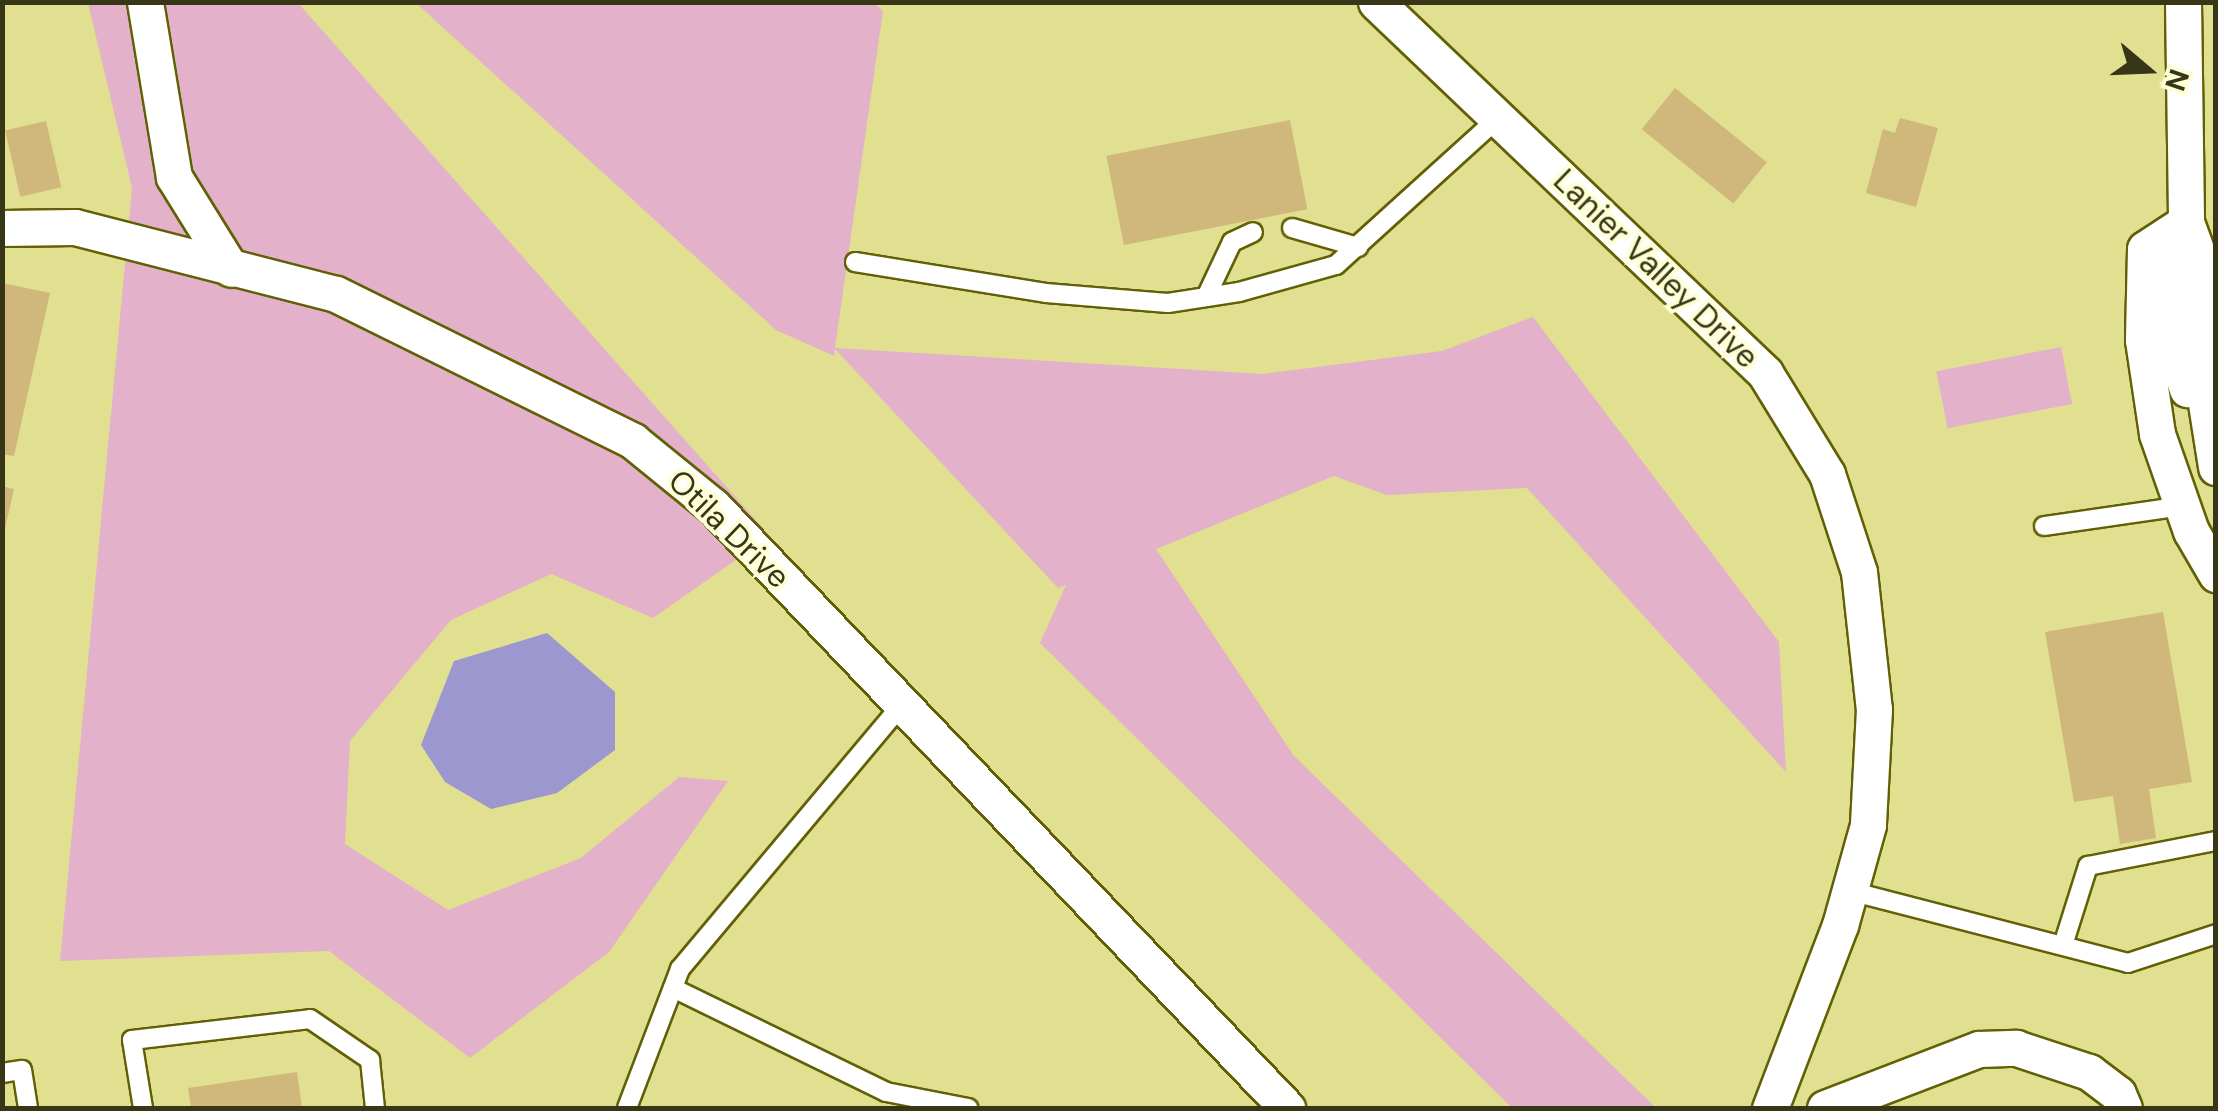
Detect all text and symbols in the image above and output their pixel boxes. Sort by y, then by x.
north arrow [2098,20,2198,120]
text: N [2156,64,2198,96]
street label: Lanier Valley Drive [1546,161,1766,377]
street label: Otila Drive [660,462,798,596]

